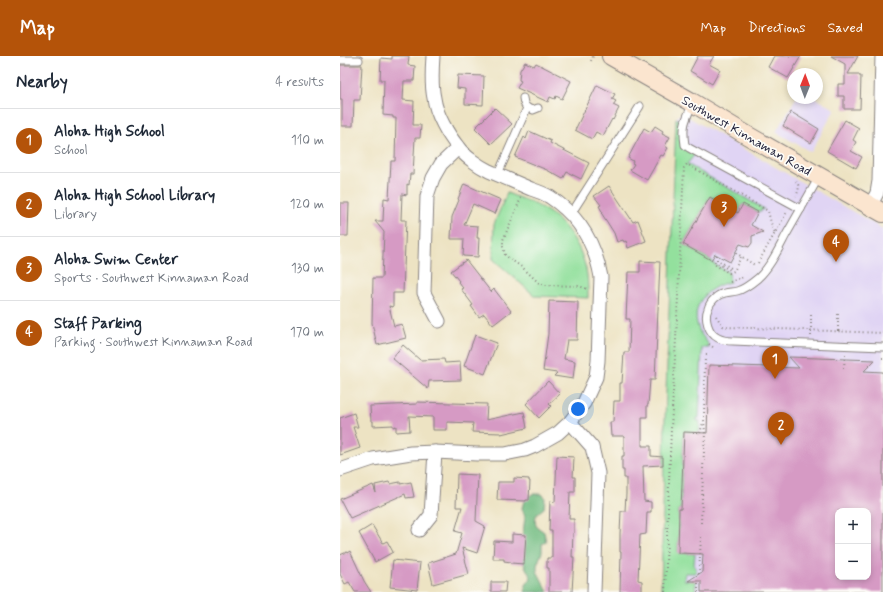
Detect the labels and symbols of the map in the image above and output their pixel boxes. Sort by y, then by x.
north arrow [787,68,823,104]
street label: Southwest Kinnaman Road [678,92,814,180]
pin: 3 [711,194,737,227]
pin: 4 [823,229,849,262]
pin: 1 [762,346,788,379]
your location [568,399,588,419]
pin: 2 [768,412,794,445]

